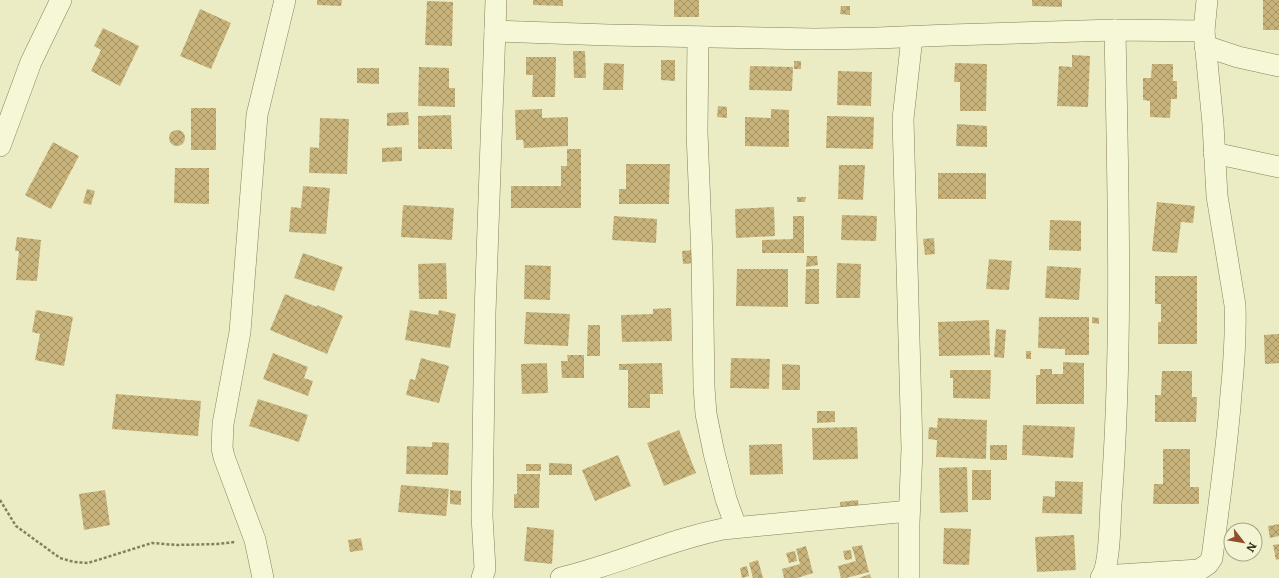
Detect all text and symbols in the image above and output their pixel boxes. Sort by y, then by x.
north arrow [1223,522,1263,562]
text: N [1243,540,1262,556]

